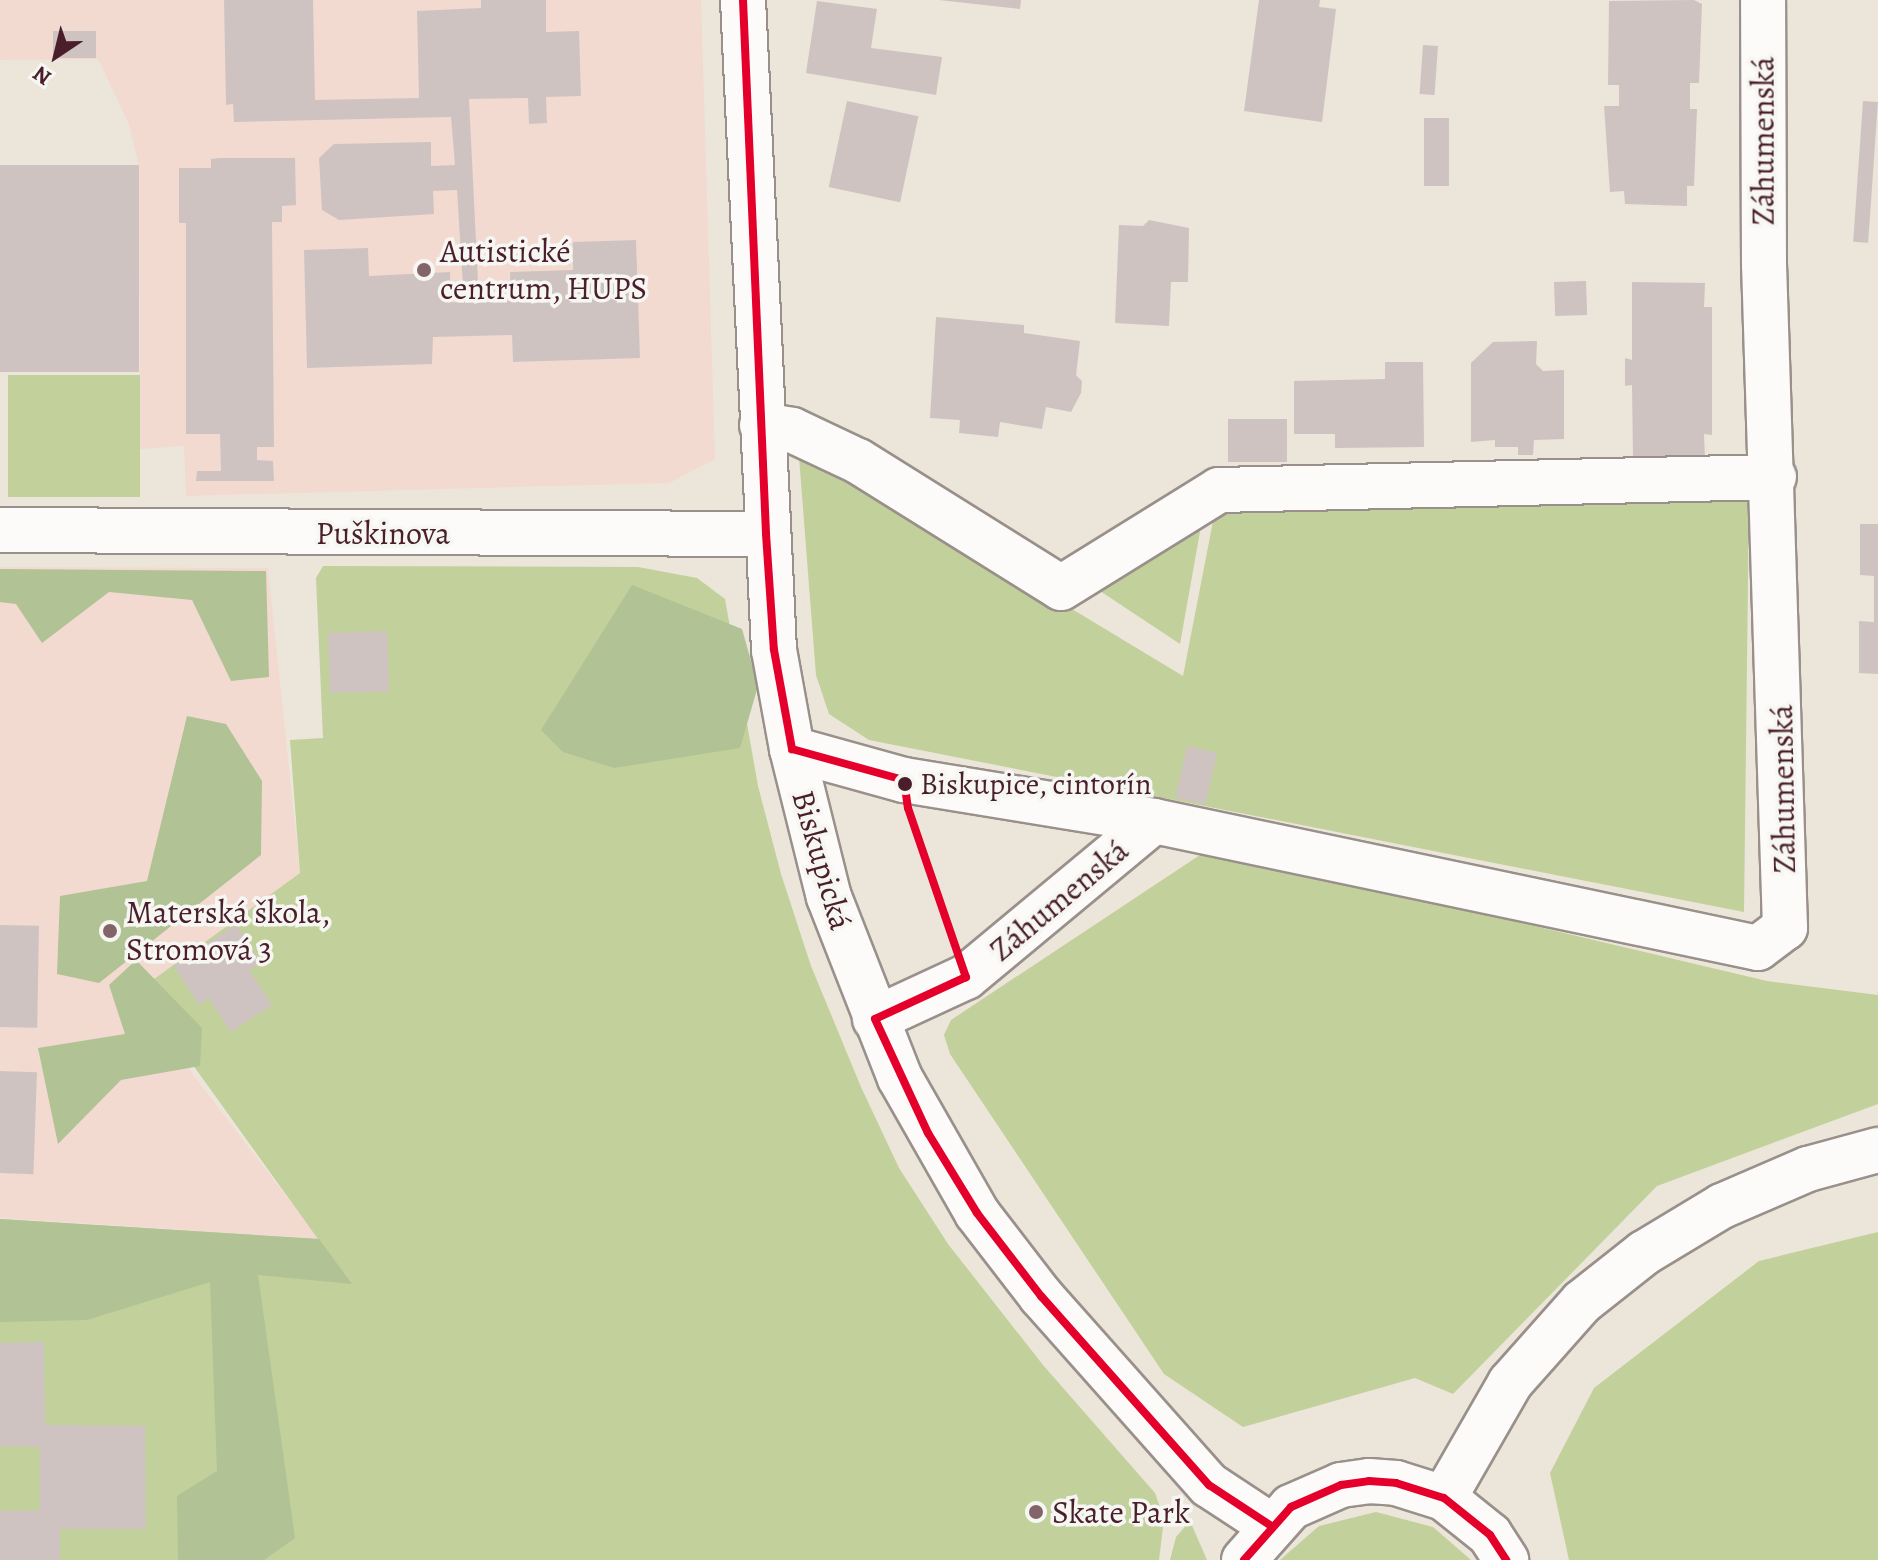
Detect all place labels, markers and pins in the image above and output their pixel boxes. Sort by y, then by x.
place label: Autistické centrum, HUPS [440,233,648,308]
marker: Autistické centrum, HUPS [415,261,433,279]
place label: Biskupice, cintorín [920,766,1152,802]
marker: Biskupice, cintorín [897,776,913,792]
place label: Materská škola, Stromová 3 [126,894,330,969]
marker: Materská škola, Stromová 3 [101,922,119,940]
place label: Skate Park [1052,1493,1190,1531]
marker: Skate Park [1027,1503,1045,1521]

